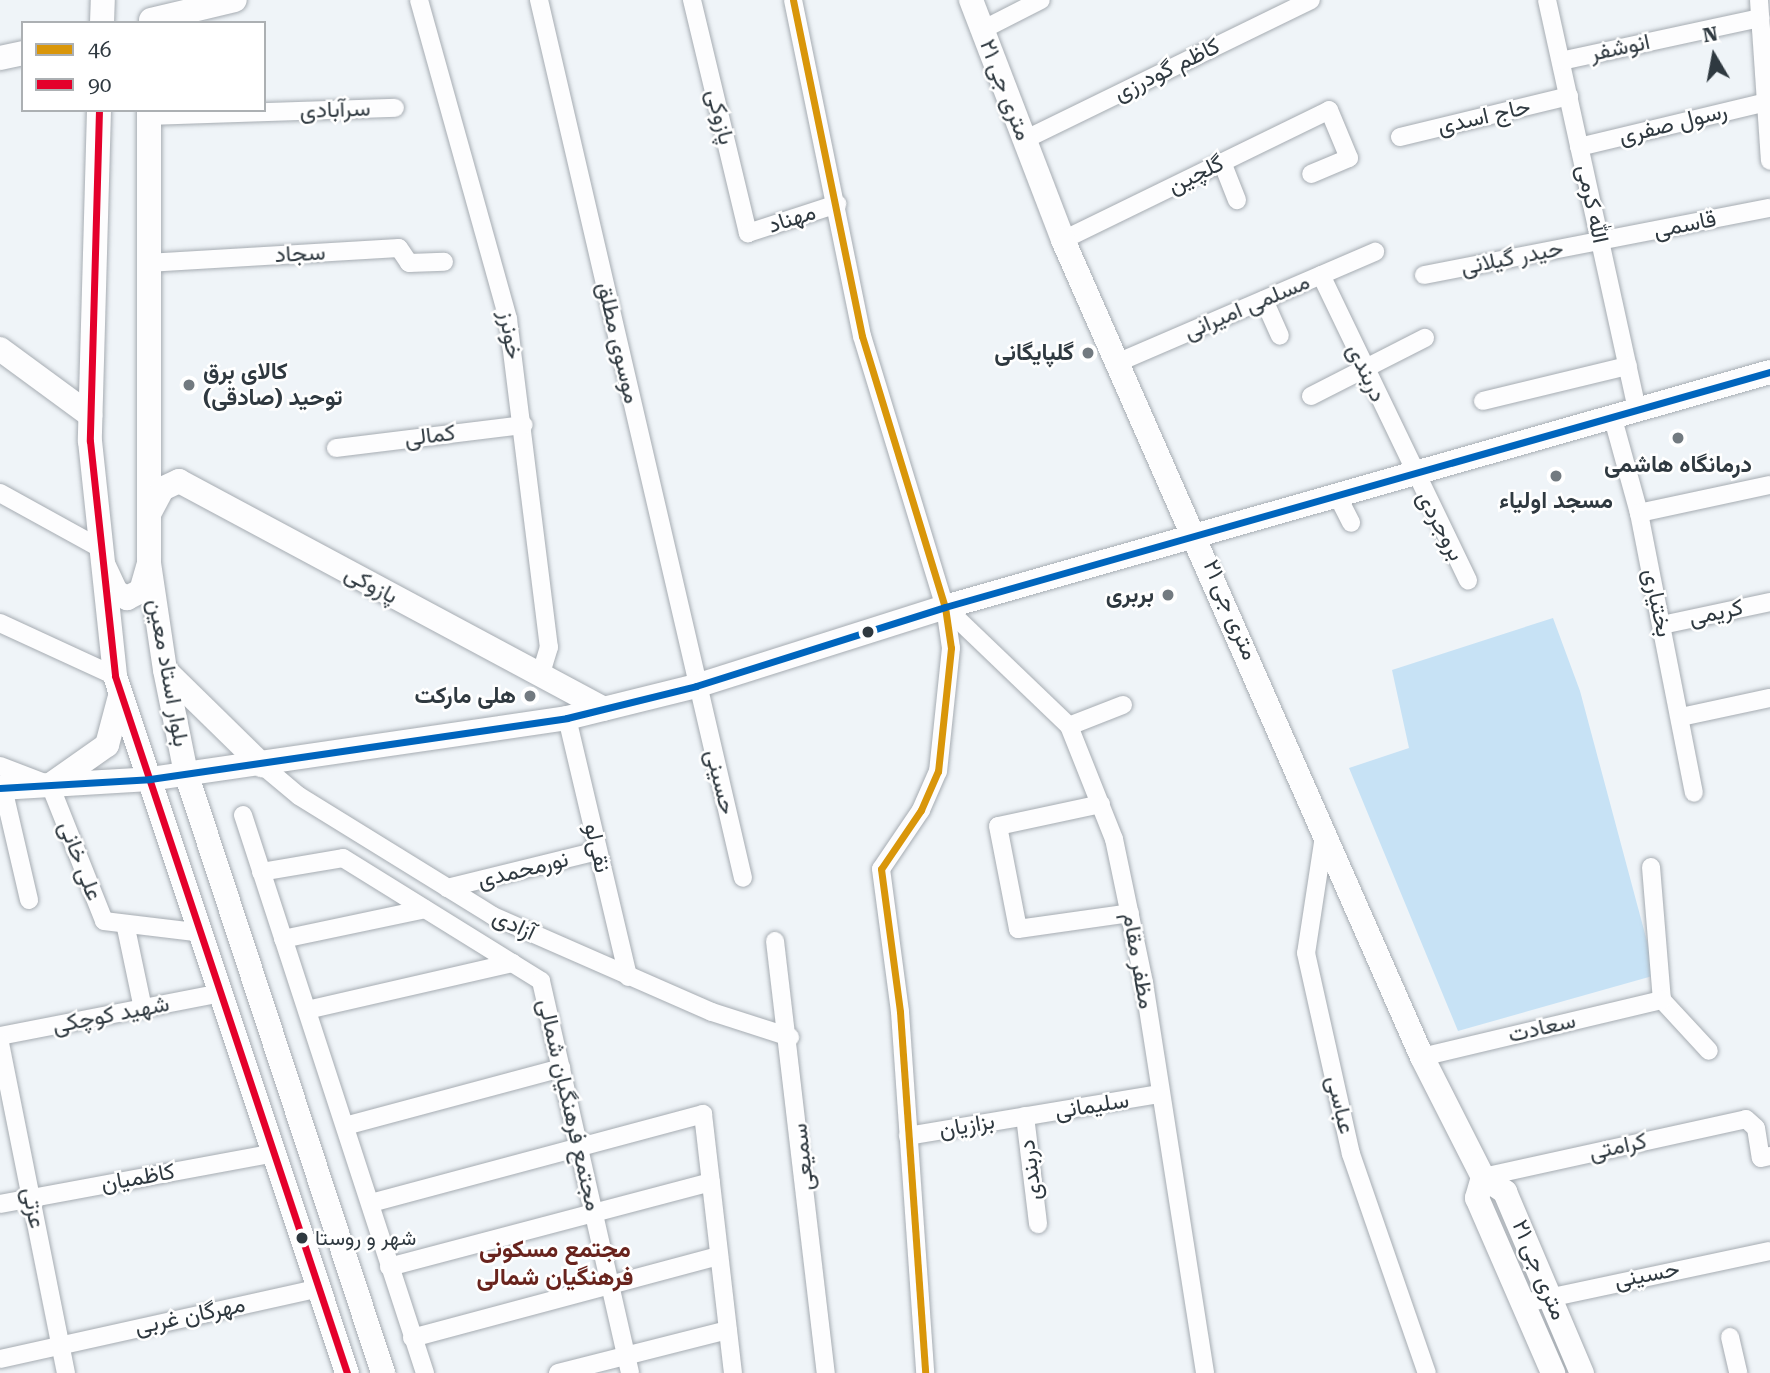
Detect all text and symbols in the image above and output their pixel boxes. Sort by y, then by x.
legend [21,21,266,112]
north arrow [1679,21,1749,91]
text: N [1701,22,1719,47]
street label: انوشفر [1587,28,1653,68]
street label: کاظم گودرزی [1109,32,1225,108]
street label: ۲۱ متری جی [973,35,1037,145]
text: 46 [88,38,112,62]
text: 90 [88,73,112,97]
street label: پازوکی [700,86,740,148]
street label: حاج اسدی [1435,93,1533,141]
street label: سرآبادی [299,95,371,125]
street label: رسول صفری [1616,97,1730,151]
street label: گلچین [1163,150,1229,200]
street label: الله کرمی [1570,162,1614,246]
street label: مهناد [765,198,819,240]
street label: قاسمی [1651,205,1719,245]
street label: حیدر گیلانی [1459,235,1565,281]
street label: سجاد [274,239,326,269]
street label: مسلمی امیرانی [1180,268,1314,346]
street label: موسوی مطلق [591,280,645,406]
street label: خونرز [492,309,528,361]
place label: گلپایگانی [994,339,1074,367]
street label: دربندی [1341,339,1391,407]
marker: گلپایگانی [1080,345,1096,361]
place label: کالای برق توحید (صادقی) [203,358,343,412]
marker: کالای برق توحید (صادقی) [181,377,197,393]
street label: کمالی [403,419,457,453]
marker: درمانگاه هاشمی [1668,428,1688,448]
place label: درمانگاه هاشمی [1604,451,1752,479]
marker: مسجد اولیاء [1548,468,1564,484]
street label: بروجردی [1410,486,1470,566]
place label: مسجد اولیاء [1499,487,1613,515]
street label: ۲۱ متری جی [1197,556,1263,664]
street label: پازوکی [340,560,402,610]
street label: بختیاری [1636,566,1678,640]
place label: بربری [1106,581,1154,609]
marker: بربری [1160,587,1176,603]
street label: کریمی [1686,594,1746,632]
street label: بلوار استاد معین [141,597,195,749]
unlabelled marker [861,625,875,639]
place label: هلی مارکت [414,682,516,710]
marker: هلی مارکت [522,688,538,704]
street label: حسینی [699,747,741,817]
street label: علی خانی [52,817,108,905]
street label: نقی‌لو [578,821,616,875]
street label: نورمحمدی [475,845,571,895]
street label: آزادی [488,903,540,947]
street label: مظفر مقام [1116,911,1160,1011]
street label: شهید کوچکی [50,990,172,1040]
street label: مجتمع فرهنگیان شمالی [531,996,607,1214]
street label: سعادت [1506,1007,1578,1049]
street label: عباسی [1320,1073,1360,1137]
street label: سلیمانی [1053,1087,1131,1125]
street label: بزازیان [937,1108,997,1144]
street label: سمیعی [786,1122,820,1192]
street label: کرامتی [1587,1127,1649,1167]
street label: دربندی [1014,1138,1048,1202]
street label: کاظمیان [99,1158,177,1198]
street label: عزتی [16,1185,50,1231]
street label: ۲۱ متری جی [1506,1216,1572,1324]
place label: شهر و روستا [315,1225,416,1251]
marker: شهر و روستا [295,1231,309,1245]
district label: مجتمع مسکونی فرهنگیان شمالی [477,1236,633,1292]
street label: حسینی [1612,1255,1682,1295]
street label: مهرگان غربی [132,1291,248,1341]

